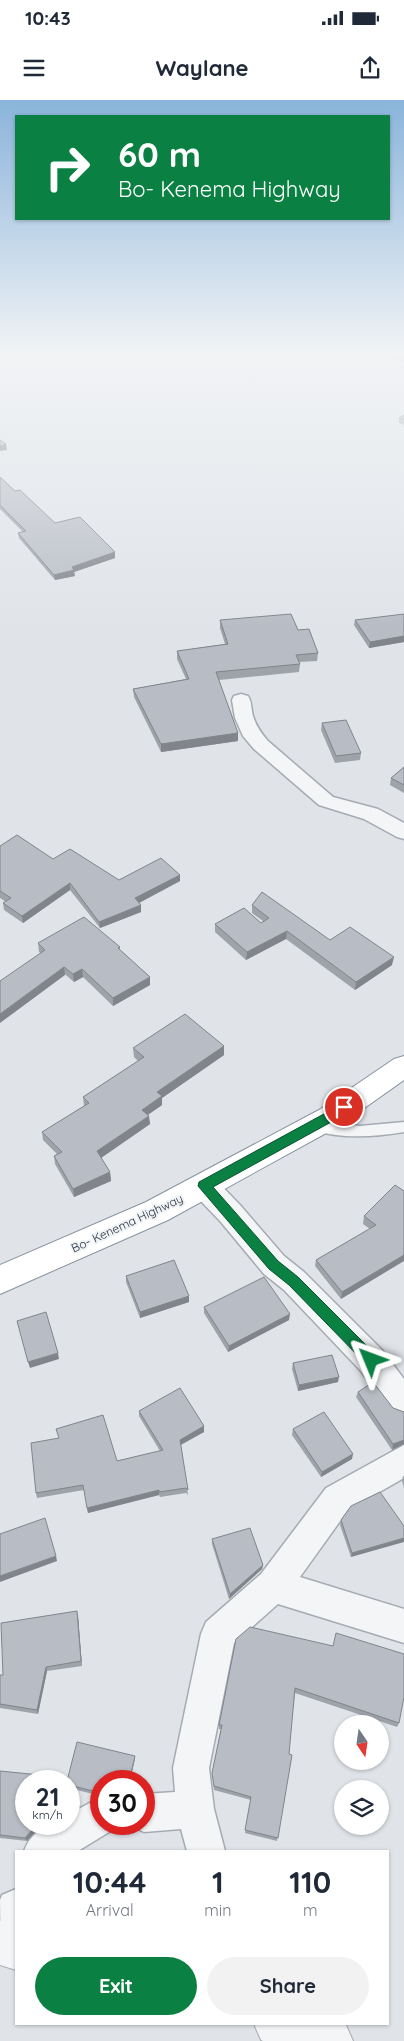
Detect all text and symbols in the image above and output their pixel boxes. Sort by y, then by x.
text: 10:43 [25,6,71,30]
icon: menu [20,54,48,82]
text: Waylane [155,54,249,82]
icon: share [356,54,384,82]
text: 60 m [118,132,201,176]
icon: right [35,135,100,200]
text: Bo- Kenema Highway [118,175,341,203]
pin [323,1086,365,1128]
icon: arrive [330,1093,358,1121]
street label: Bo- Kenema Highway [69,1191,185,1255]
position arrow [344,1333,396,1385]
north arrow [334,1715,389,1770]
map controls [334,1715,389,1835]
speed limit sign: 30 [90,1770,155,1835]
button: layers [334,1780,389,1835]
text: 21 [36,1781,59,1812]
text: km/h [32,1807,63,1822]
text: 10:44 [73,1863,146,1901]
text: 1 [212,1863,224,1901]
text: 110 [289,1863,331,1901]
text: Arrival [86,1900,134,1920]
text: min [204,1900,232,1920]
text: m [303,1900,318,1920]
button: Exit [35,1957,197,2015]
button: Share [207,1957,369,2015]

